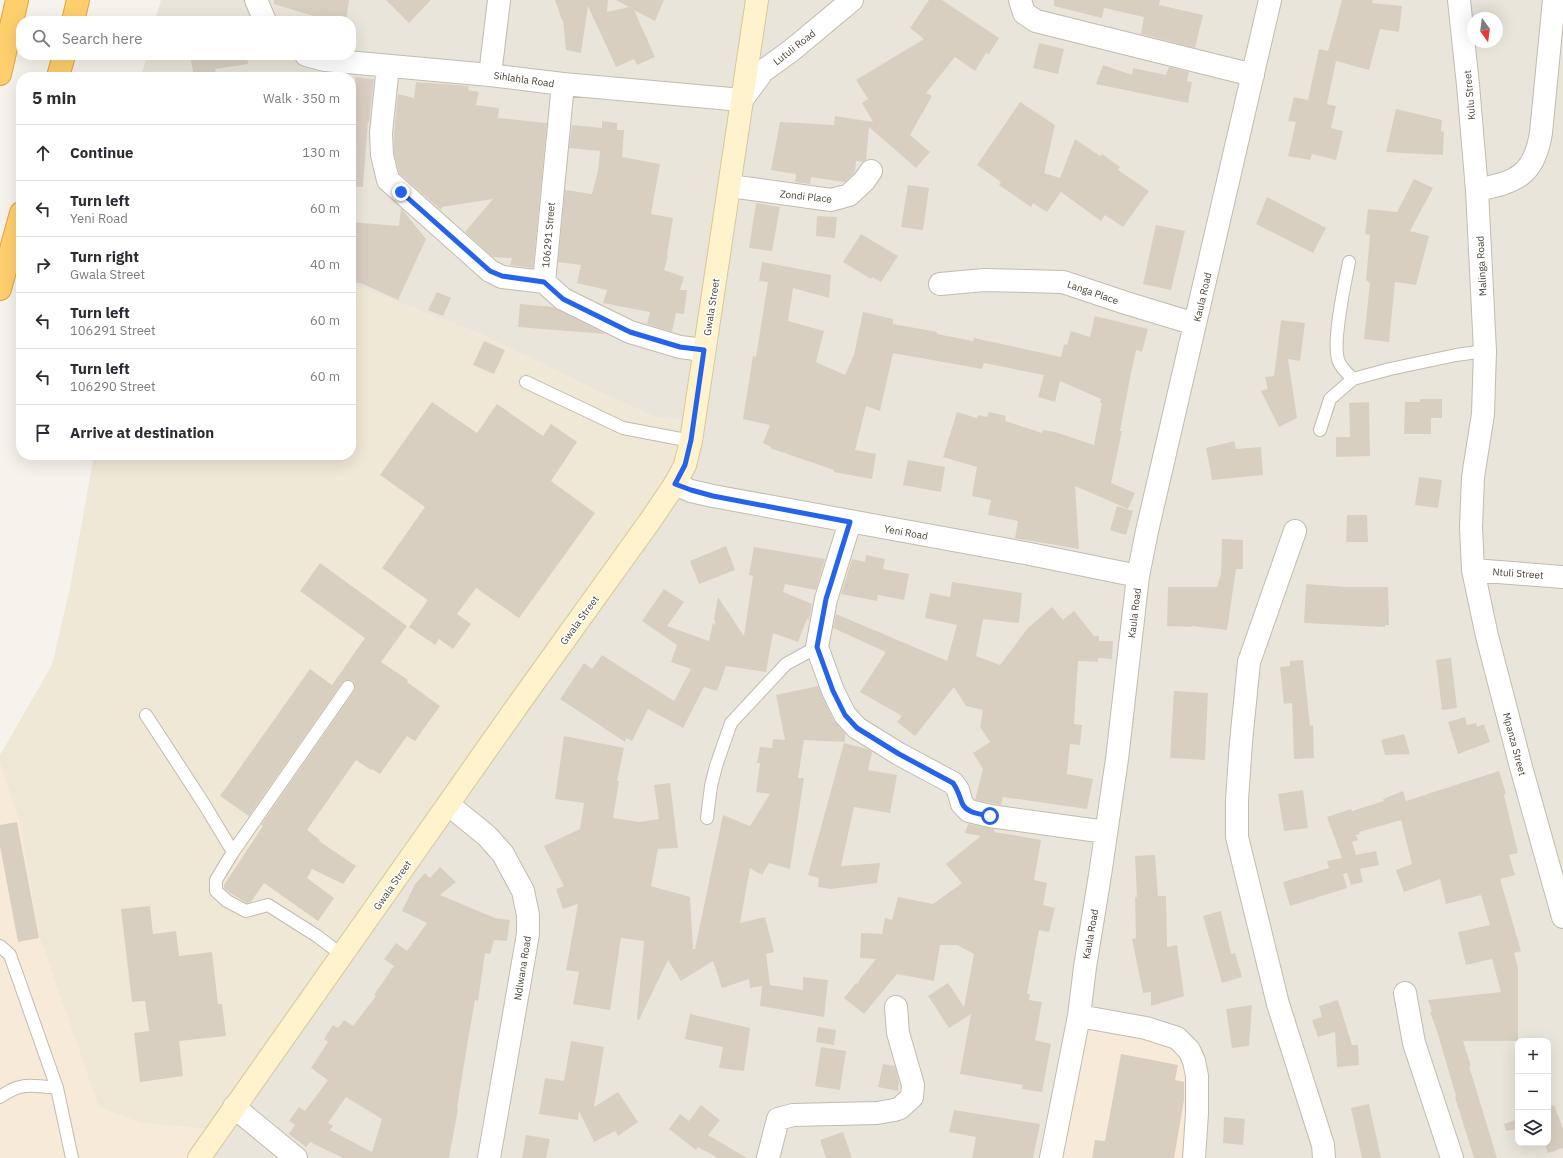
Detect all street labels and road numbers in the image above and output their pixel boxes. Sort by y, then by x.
street label: Lutuli Road [770,27,818,68]
street label: Sihlahla Road [493,69,555,90]
street label: Kulu Street [1461,69,1478,120]
street label: Zondi Place [779,187,833,206]
street label: 106291 Street [539,201,558,268]
street label: Malinga Road [1473,236,1490,296]
street label: Kaula Road [1190,271,1215,323]
street label: Gwala Street [701,277,723,337]
street label: Langa Place [1065,278,1121,307]
street label: Yeni Road [883,522,929,543]
street label: Ntuli Street [1492,565,1544,582]
street label: Kaula Road [1125,587,1144,639]
street label: Gwala Street [557,593,602,647]
street label: Mpanza Street [1500,711,1529,778]
street label: Gwala Street [371,858,415,913]
street label: Kaula Road [1080,908,1101,960]
street label: Ndlwana Road [511,935,534,1001]

